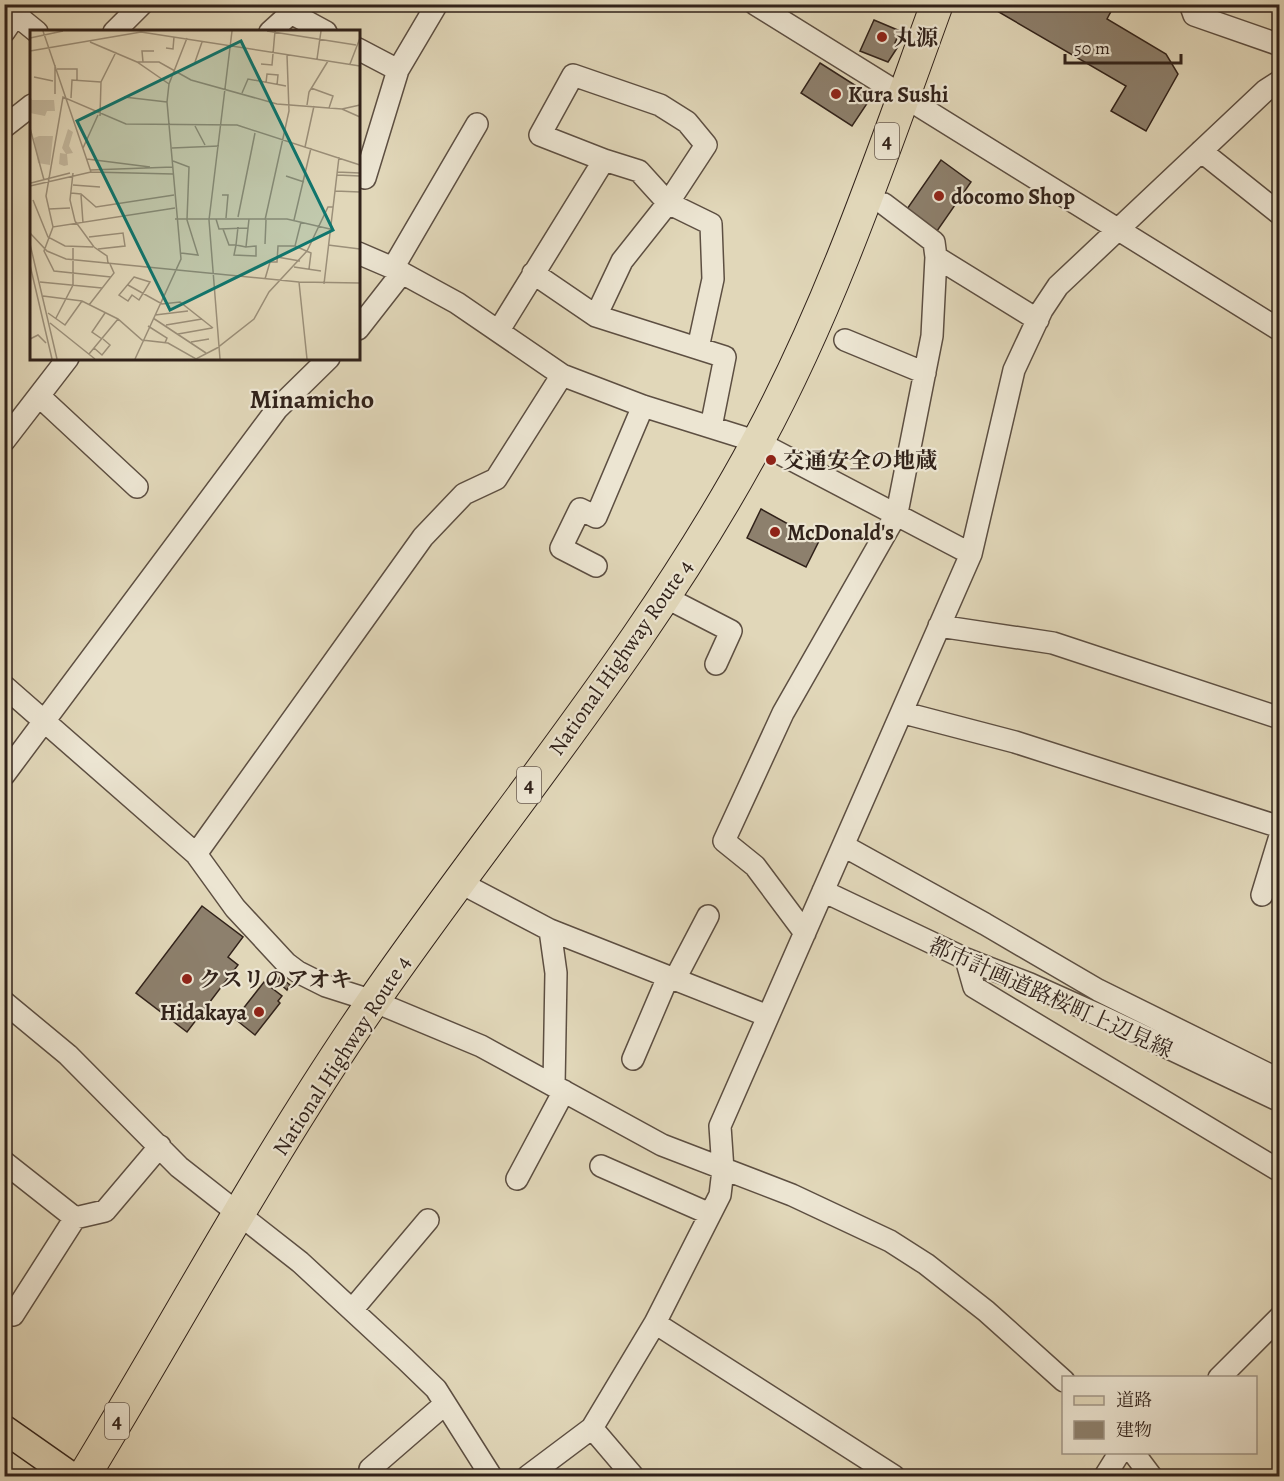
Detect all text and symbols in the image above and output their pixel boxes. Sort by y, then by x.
place label: 丸源 [894,23,938,53]
scale bar [1065,27,1180,65]
inset map [30,30,360,360]
marker: 丸源 [875,30,889,44]
text: 50 m [1074,36,1110,60]
place label: Kura Sushi [848,80,948,110]
marker: Kura Sushi [829,87,843,101]
road number: 4 [875,123,899,159]
place label: docomo Shop [951,182,1075,212]
marker: docomo Shop [932,189,946,203]
district label: Minamicho [250,382,374,417]
place label: 交通安全の地蔵 [783,446,937,476]
marker: 交通安全の地蔵 [764,453,778,467]
place label: McDonald's [787,518,894,548]
marker: McDonald's [768,525,782,539]
street label: National Highway Route 4 [542,553,700,762]
road number: 4 [517,767,541,803]
street label: 都市計画道路桜町上辺見線 [924,931,1177,1065]
street label: National Highway Route 4 [266,950,418,1162]
place label: クスリのアオキ [199,965,353,995]
marker: クスリのアオキ [180,972,194,986]
place label: Hidakaya [160,998,247,1028]
marker: Hidakaya [252,1005,266,1019]
legend [1062,1376,1257,1454]
text: 道路 [1116,1388,1152,1412]
road number: 4 [105,1403,129,1439]
text: 建物 [1116,1418,1152,1442]

